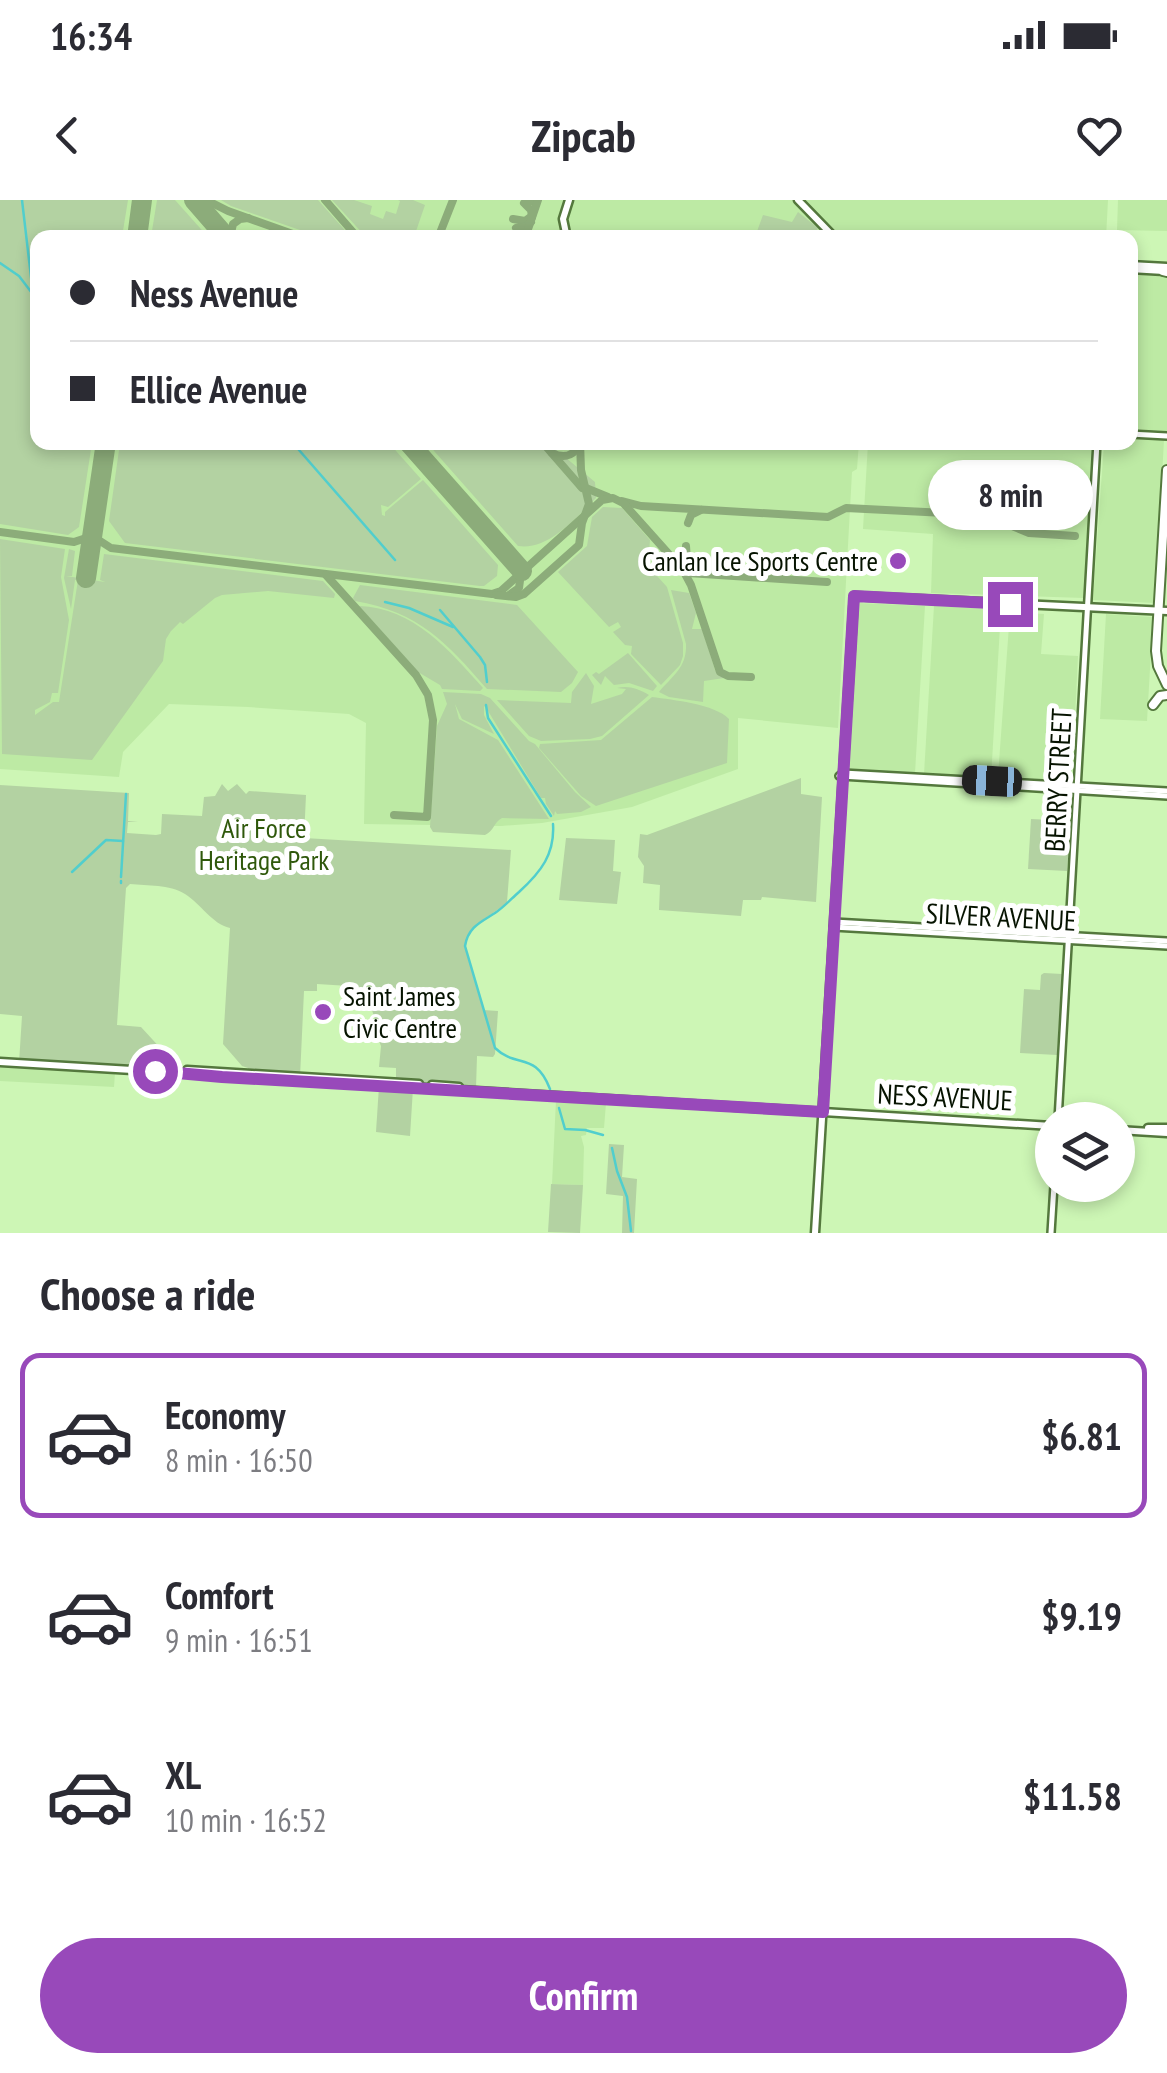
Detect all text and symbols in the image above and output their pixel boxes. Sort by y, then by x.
text: 16:34 [50,11,132,60]
text: Zipcab [531,106,636,164]
icon: back [40,108,95,163]
icon: heart [1072,108,1127,163]
text: Ness Avenue [130,268,299,317]
text: Ellice Avenue [130,364,308,413]
callout: 8 min [928,459,1092,529]
text: 8 min [978,474,1043,516]
place label: Canlan Ice Sports Centre [642,542,878,579]
marker: Canlan Ice Sports Centre [887,550,909,572]
route end [988,582,1033,627]
street label: BERRY STREET [1035,707,1080,853]
car [961,764,1023,798]
park label: Air Force Heritage Park [199,809,329,878]
street label: SILVER AVENUE [925,894,1077,939]
place label: Saint James Civic Centre [343,977,457,1046]
marker: Saint James Civic Centre [312,1001,334,1023]
route start [133,1049,178,1094]
street label: NESS AVENUE [877,1074,1013,1119]
map controls [1035,1102,1135,1202]
button: layers [1035,1102,1135,1202]
text: Choose a ride [40,1264,255,1322]
text: Economy [165,1390,285,1439]
icon: car [45,1391,135,1481]
text: $6.81 [1041,1411,1122,1460]
text: 8 min · 16:50 [165,1439,313,1481]
text: Comfort [165,1570,274,1619]
icon: car [45,1571,135,1661]
text: $9.19 [1041,1591,1122,1640]
text: 9 min · 16:51 [165,1619,313,1661]
text: XL [165,1750,201,1799]
icon: car [45,1751,135,1841]
text: $11.58 [1023,1771,1122,1820]
text: 10 min · 16:52 [165,1799,327,1841]
button: Confirm [40,1938,1127,2053]

